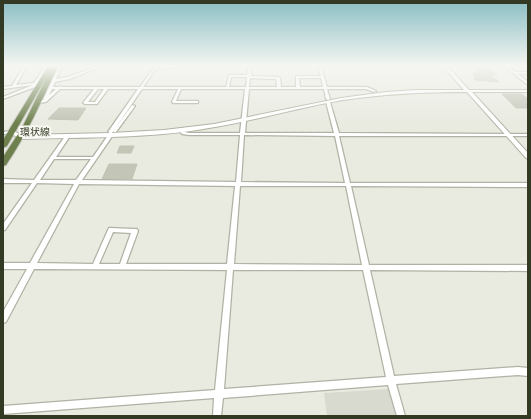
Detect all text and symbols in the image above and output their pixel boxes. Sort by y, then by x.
street label: 環状線 [20,125,50,139]

